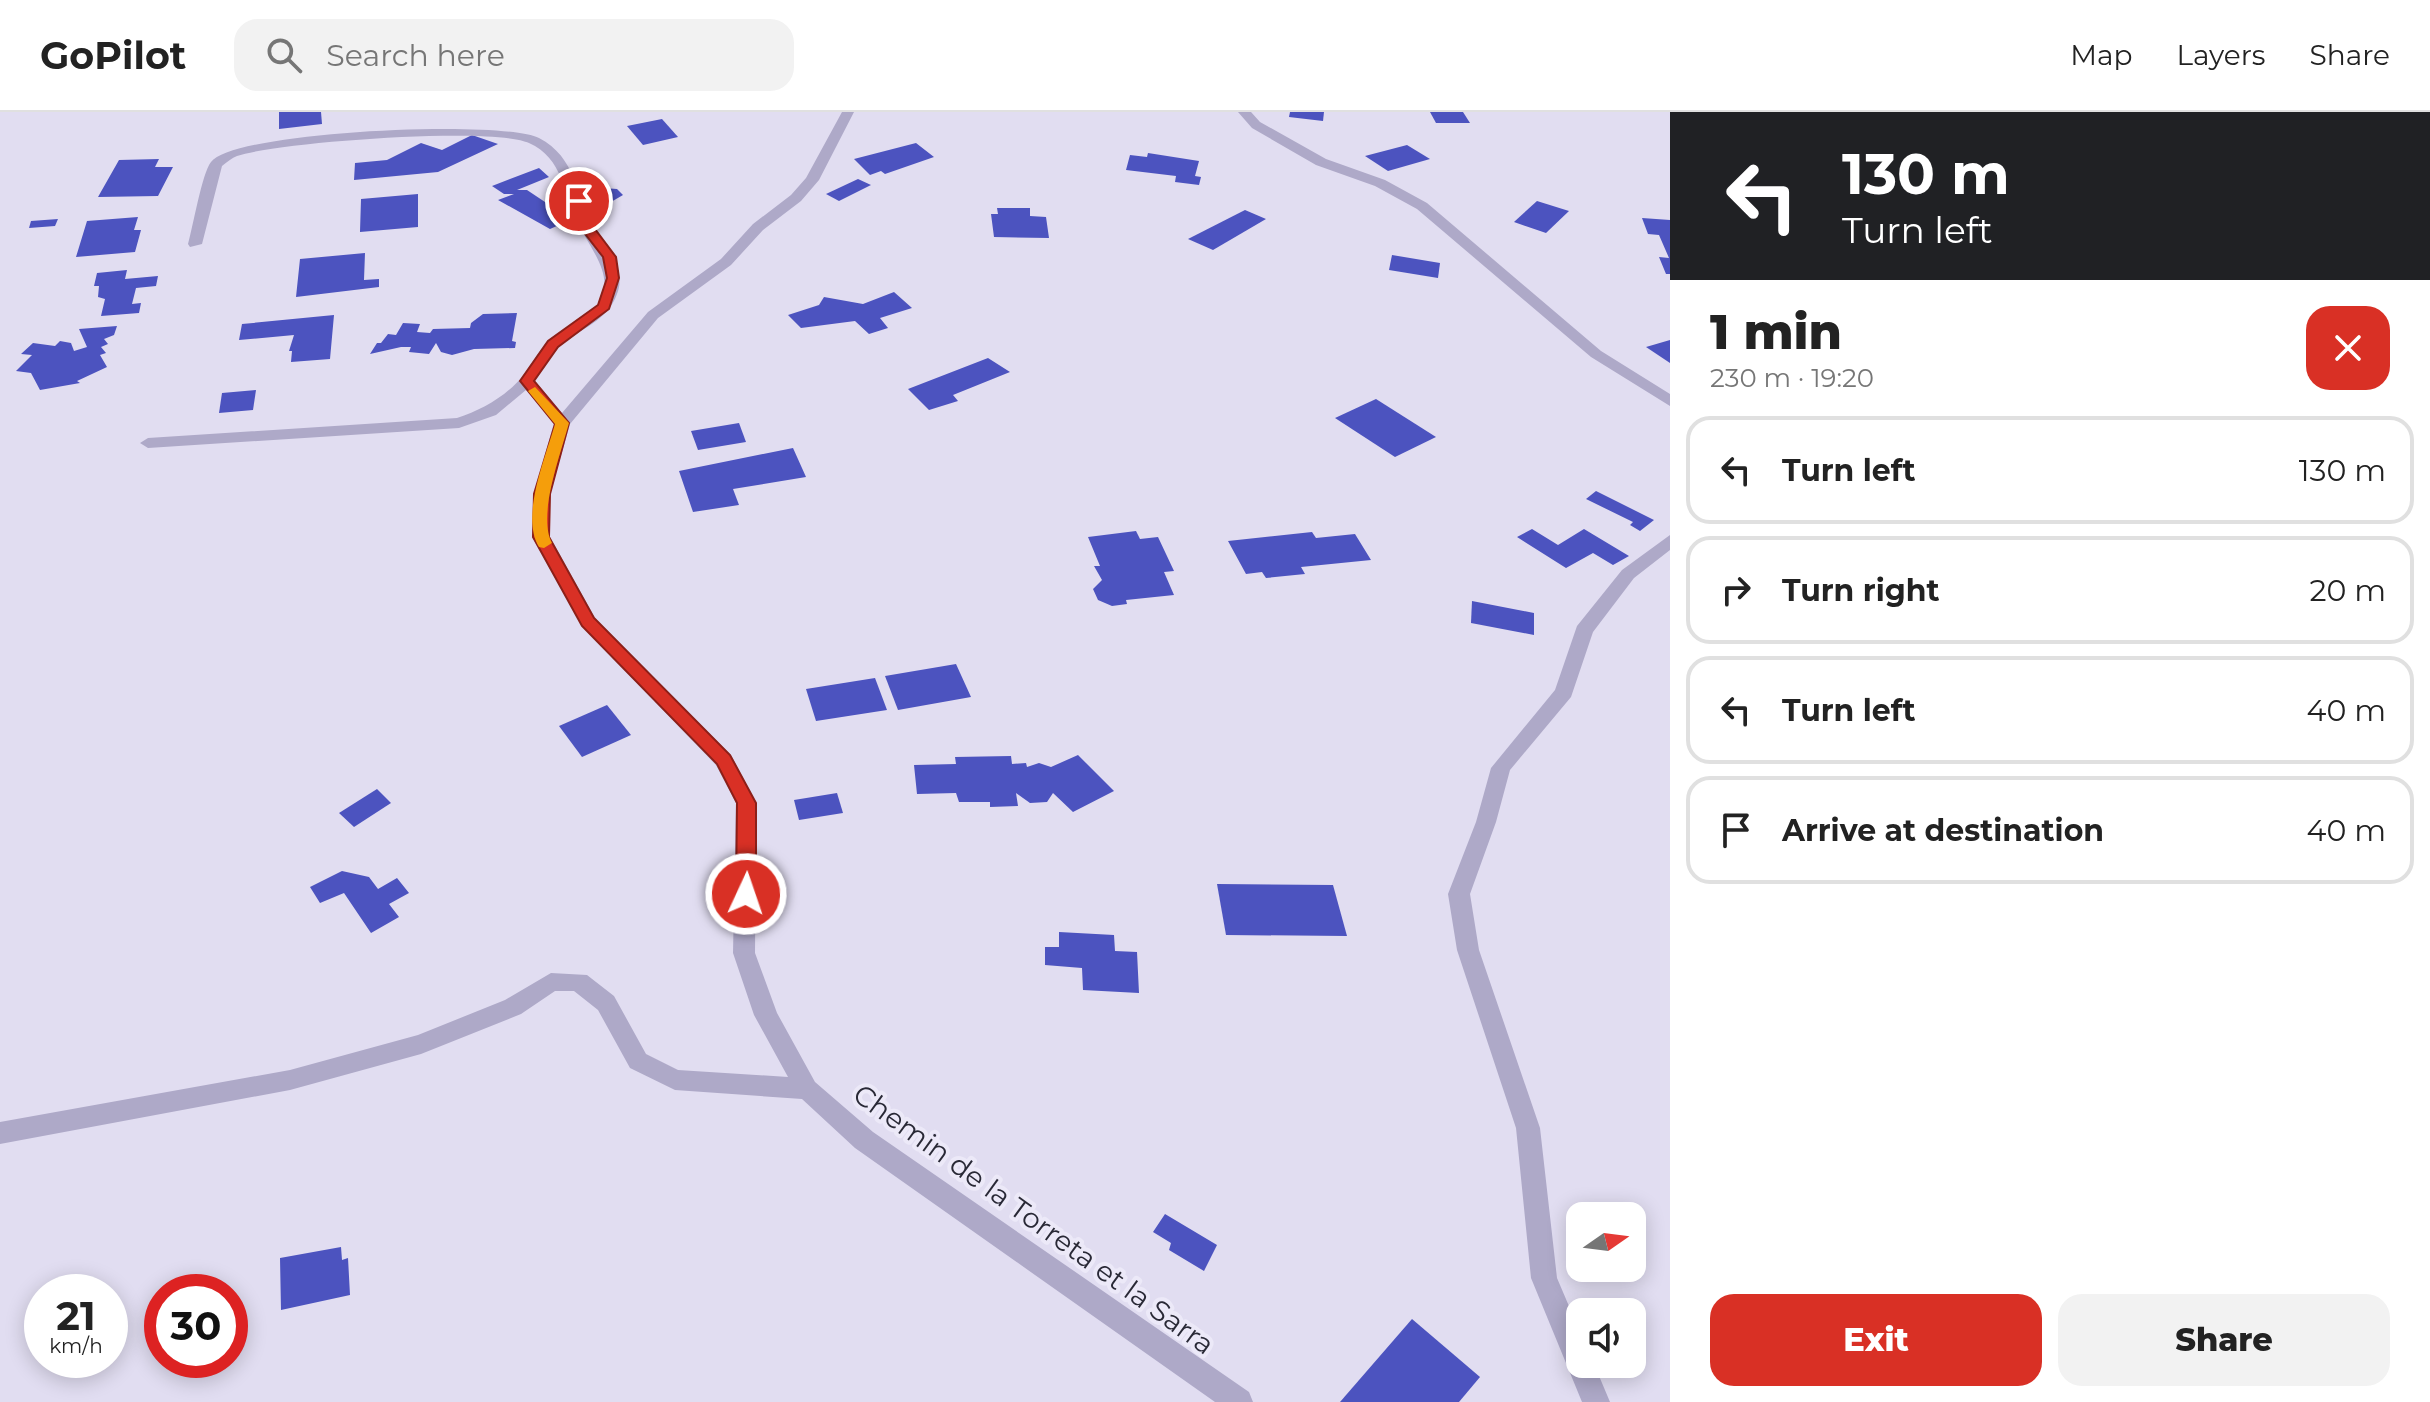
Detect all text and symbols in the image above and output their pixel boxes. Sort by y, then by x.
search box [234,19,794,91]
text: GoPilot [40,32,186,79]
icon: search [262,33,306,77]
text: Search here [326,37,505,74]
text: Map [2070,38,2133,72]
text: Layers [2177,38,2266,72]
text: Share [2310,38,2390,72]
text: 130 m [1842,140,2010,208]
icon: left [1710,144,1814,248]
pin [545,167,613,235]
icon: arrive [557,179,601,223]
text: Turn left [1842,208,1993,252]
text: 1 min [1710,303,1842,361]
button: close [2306,306,2390,390]
text: 230 m · 19:20 [1710,362,1874,394]
icon: left [1714,448,1758,492]
text: Turn left [1782,452,1915,489]
text: 130 m [2299,452,2386,489]
icon: right [1714,568,1758,612]
text: Turn right [1782,572,1939,609]
text: 20 m [2309,572,2386,609]
icon: left [1714,688,1758,732]
text: Turn left [1782,692,1915,729]
text: 40 m [2307,692,2386,729]
icon: arrive [1714,808,1758,852]
text: Arrive at destination [1782,812,2104,849]
text: 40 m [2307,812,2386,849]
position arrow [704,852,788,936]
street label: Chemin de la Torreta et la Sarra [847,1077,1221,1361]
north arrow [1566,1202,1646,1282]
map controls [1566,1202,1646,1378]
speed limit sign: 30 [144,1274,248,1378]
text: 21 [56,1291,96,1340]
button: Exit [1710,1294,2042,1386]
button: Share [2058,1294,2390,1386]
button: sound [1566,1298,1646,1378]
text: km/h [49,1334,103,1358]

